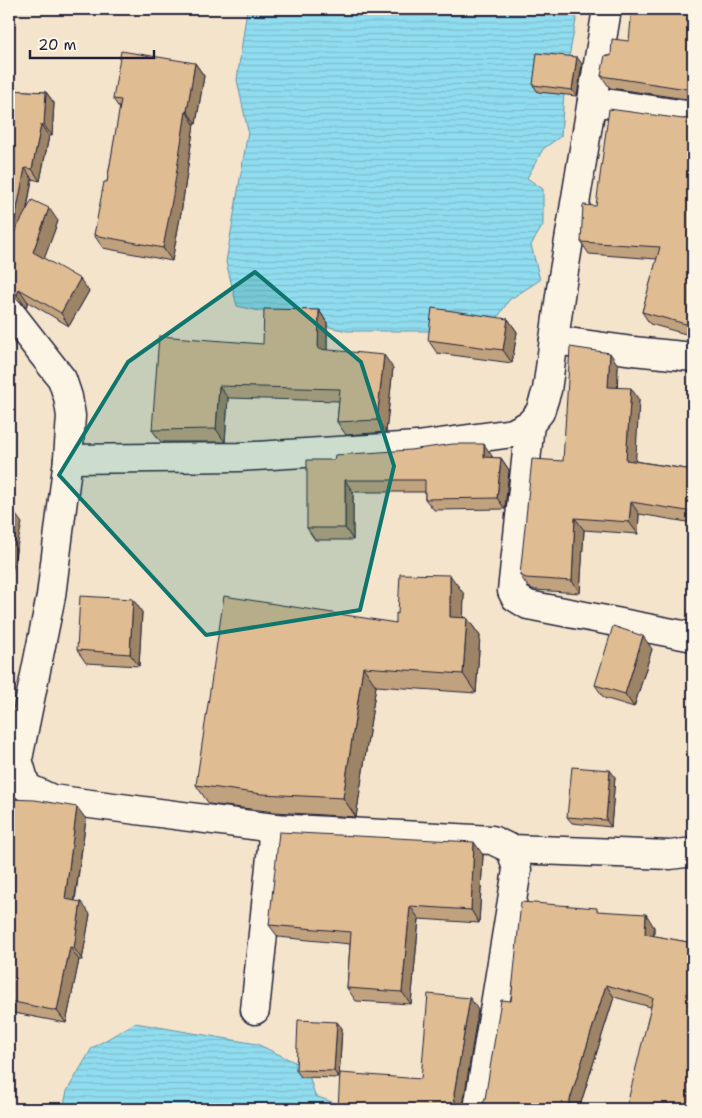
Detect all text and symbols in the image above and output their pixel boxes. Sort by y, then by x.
scale bar [30,28,154,60]
text: 20 m [38,35,77,55]

